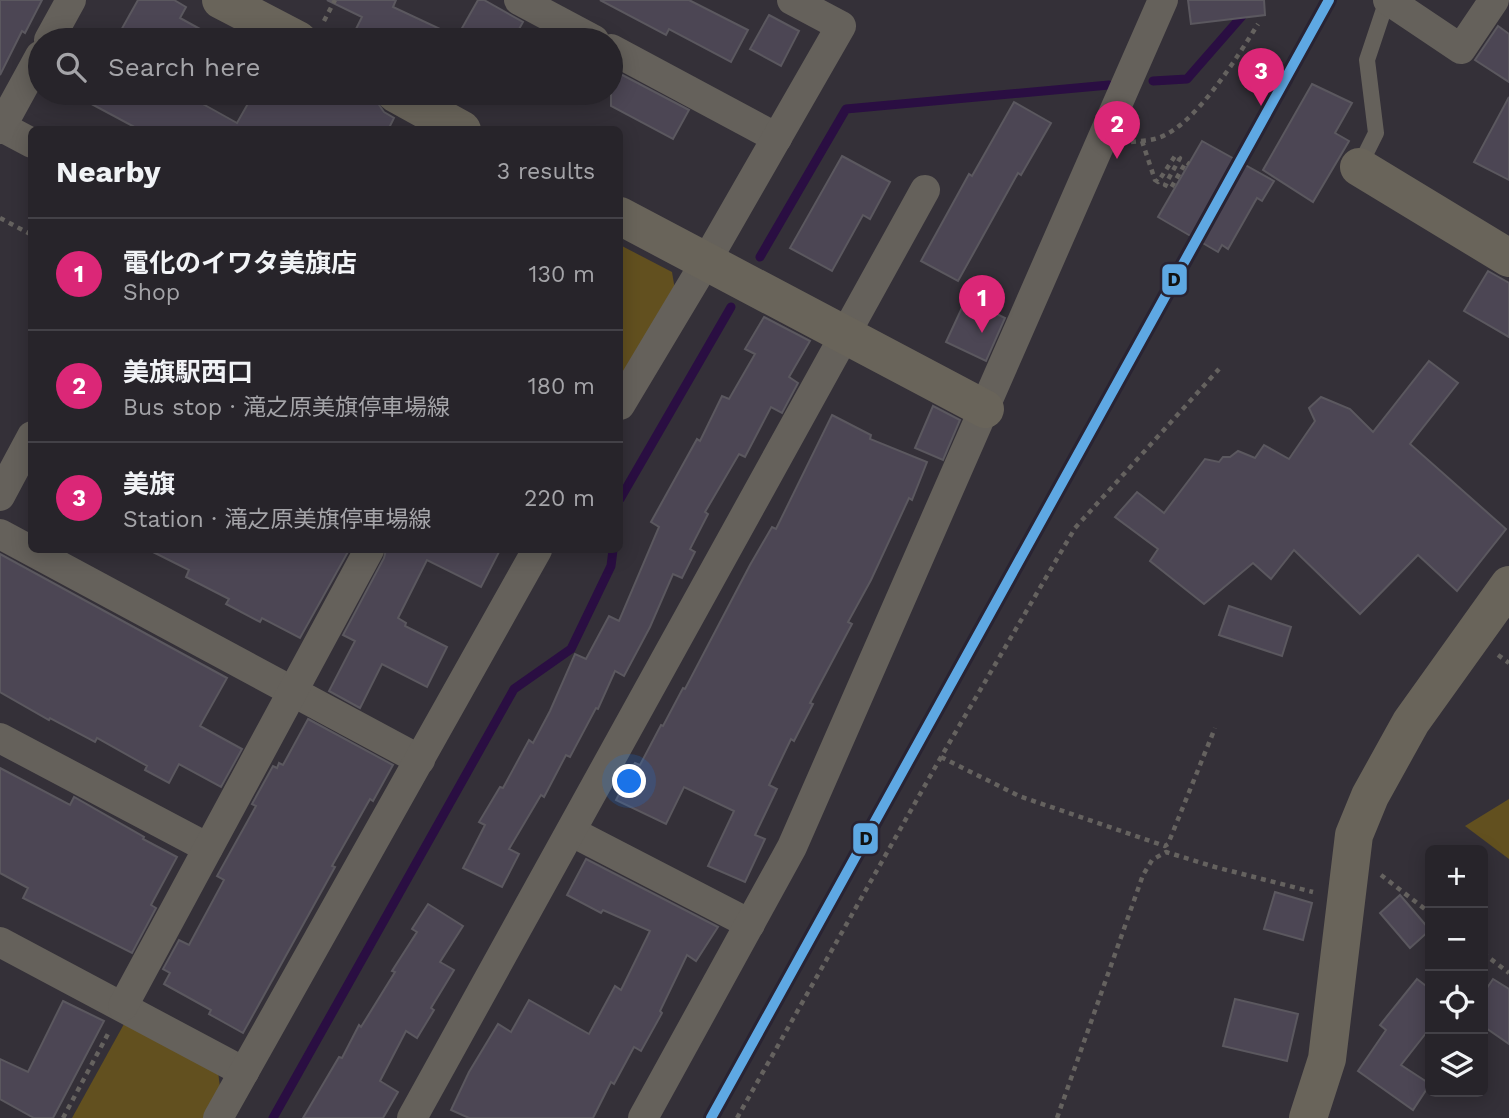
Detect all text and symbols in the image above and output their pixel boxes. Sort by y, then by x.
search box [28,28,623,105]
icon: search [52,48,90,86]
pin: 3 [1238,48,1284,106]
text: Search here [108,52,260,82]
pin: 2 [1094,101,1140,159]
text: Nearby [56,154,161,189]
text: 3 results [497,158,595,185]
text: 電化のイワタ美旗店 [123,248,357,278]
text: 1 [74,261,84,288]
text: 130 m [529,261,595,288]
line badge: D [1161,263,1188,296]
text: D [1167,268,1181,291]
pin: 1 [959,275,1005,333]
text: Shop [123,279,180,306]
text: 美旗駅西口 [123,357,253,387]
text: 2 [72,373,86,400]
text: 180 m [528,373,595,400]
text: Bus stop · 滝之原美旗停車場線 [123,394,450,421]
text: 美旗 [123,469,175,499]
text: 3 [72,485,86,512]
text: 220 m [524,485,595,512]
text: Station · 滝之原美旗停車場線 [123,506,432,533]
your location [612,764,646,798]
line badge: D [852,822,879,855]
text: D [859,827,873,850]
map controls [1425,845,1488,1097]
button: + [1425,845,1488,908]
button: − [1425,908,1488,971]
button: locate [1425,971,1488,1034]
button: layers [1425,1034,1488,1097]

